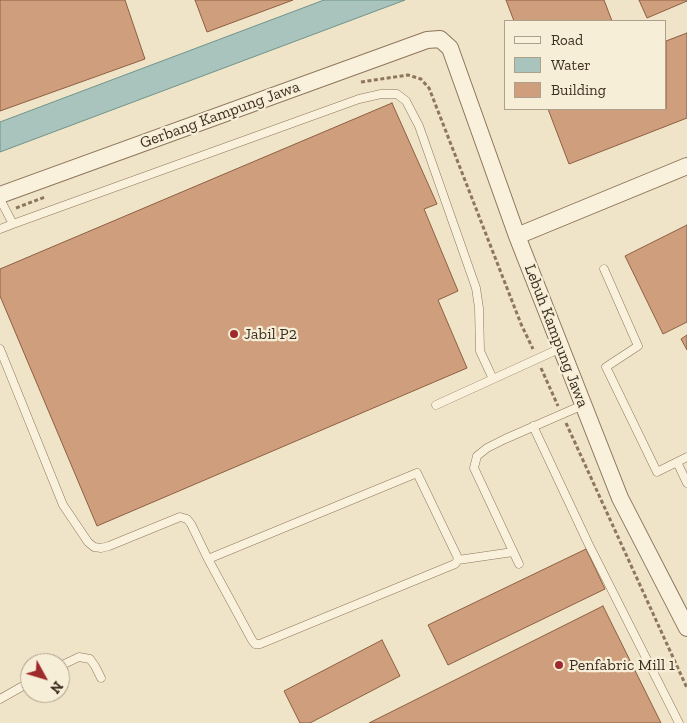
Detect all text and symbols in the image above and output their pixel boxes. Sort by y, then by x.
legend [504,20,667,110]
text: Road [551,31,583,49]
text: Water [551,56,591,74]
street label: Gerbang Kampung Jawa [138,77,302,153]
text: Building [551,81,606,99]
street label: Lebuh Kampung Jawa [520,262,592,410]
place label: Jabil P2 [244,324,297,344]
marker: Jabil P2 [228,328,240,340]
north arrow [20,653,70,703]
place label: Penfabric Mill 1 [569,655,675,675]
marker: Penfabric Mill 1 [553,659,565,671]
text: N [46,678,66,697]

